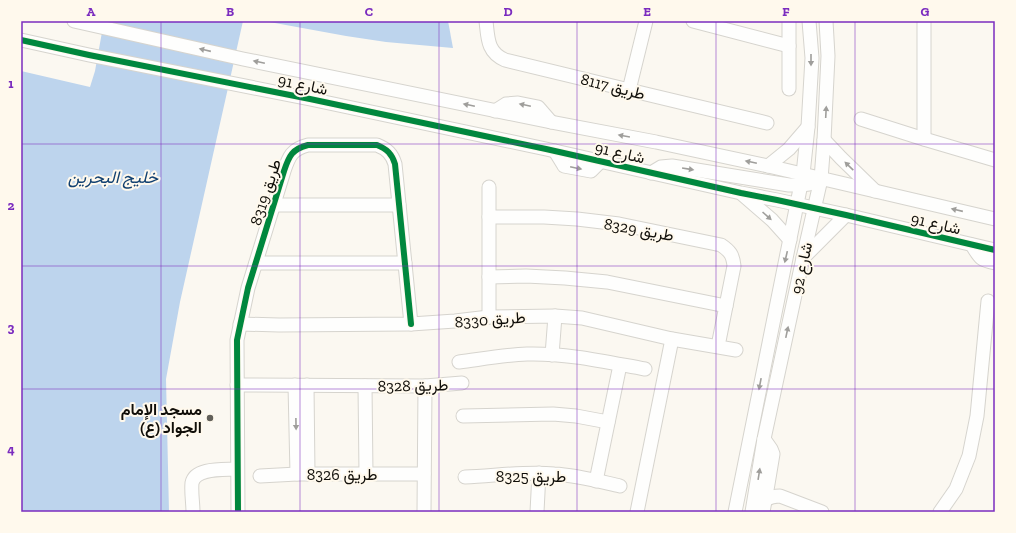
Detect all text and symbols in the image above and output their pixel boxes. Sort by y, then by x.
text: A [87,4,96,19]
text: B [226,4,234,19]
text: C [365,4,373,19]
text: D [503,4,513,19]
text: E [643,4,651,19]
text: F [782,4,790,19]
text: G [921,4,930,19]
one-way arrow [199,47,211,53]
one-way arrow [808,54,814,67]
one-way arrow [253,59,266,65]
street label: طريق 8117 [578,69,647,105]
street label: شارع 91 [276,70,330,101]
text: 1 [8,76,14,91]
one-way arrow [519,101,531,107]
one-way arrow [463,102,475,108]
one-way arrow [822,106,829,118]
one-way arrow [618,133,630,139]
street label: شارع 91 [593,138,647,169]
street label: طريق 8319 [246,157,286,228]
one-way arrow [745,159,758,165]
one-way arrow [844,161,854,171]
one-way arrow [570,166,582,172]
one-way arrow [682,166,694,172]
water label: خليج البحرين [68,167,159,189]
text: 2 [8,198,15,213]
one-way arrow [951,207,963,213]
street label: شارع 91 [909,209,963,240]
one-way arrow [761,211,772,220]
street label: طريق 8329 [602,214,675,246]
street label: شارع 92 [787,240,818,296]
one-way arrow [783,250,789,263]
street label: طريق 8330 [454,308,526,332]
text: 3 [8,320,15,335]
one-way arrow [785,326,791,339]
street label: طريق 8328 [377,375,449,397]
one-way arrow [757,378,763,390]
place label: مسجد الإمام الجواد (ع) [121,400,202,438]
marker: مسجد الإمام الجواد (ع) [205,413,215,423]
one-way arrow [293,418,299,431]
text: 4 [7,442,15,457]
street label: طريق 8326 [307,465,377,485]
street label: طريق 8325 [496,467,566,487]
one-way arrow [756,467,762,480]

